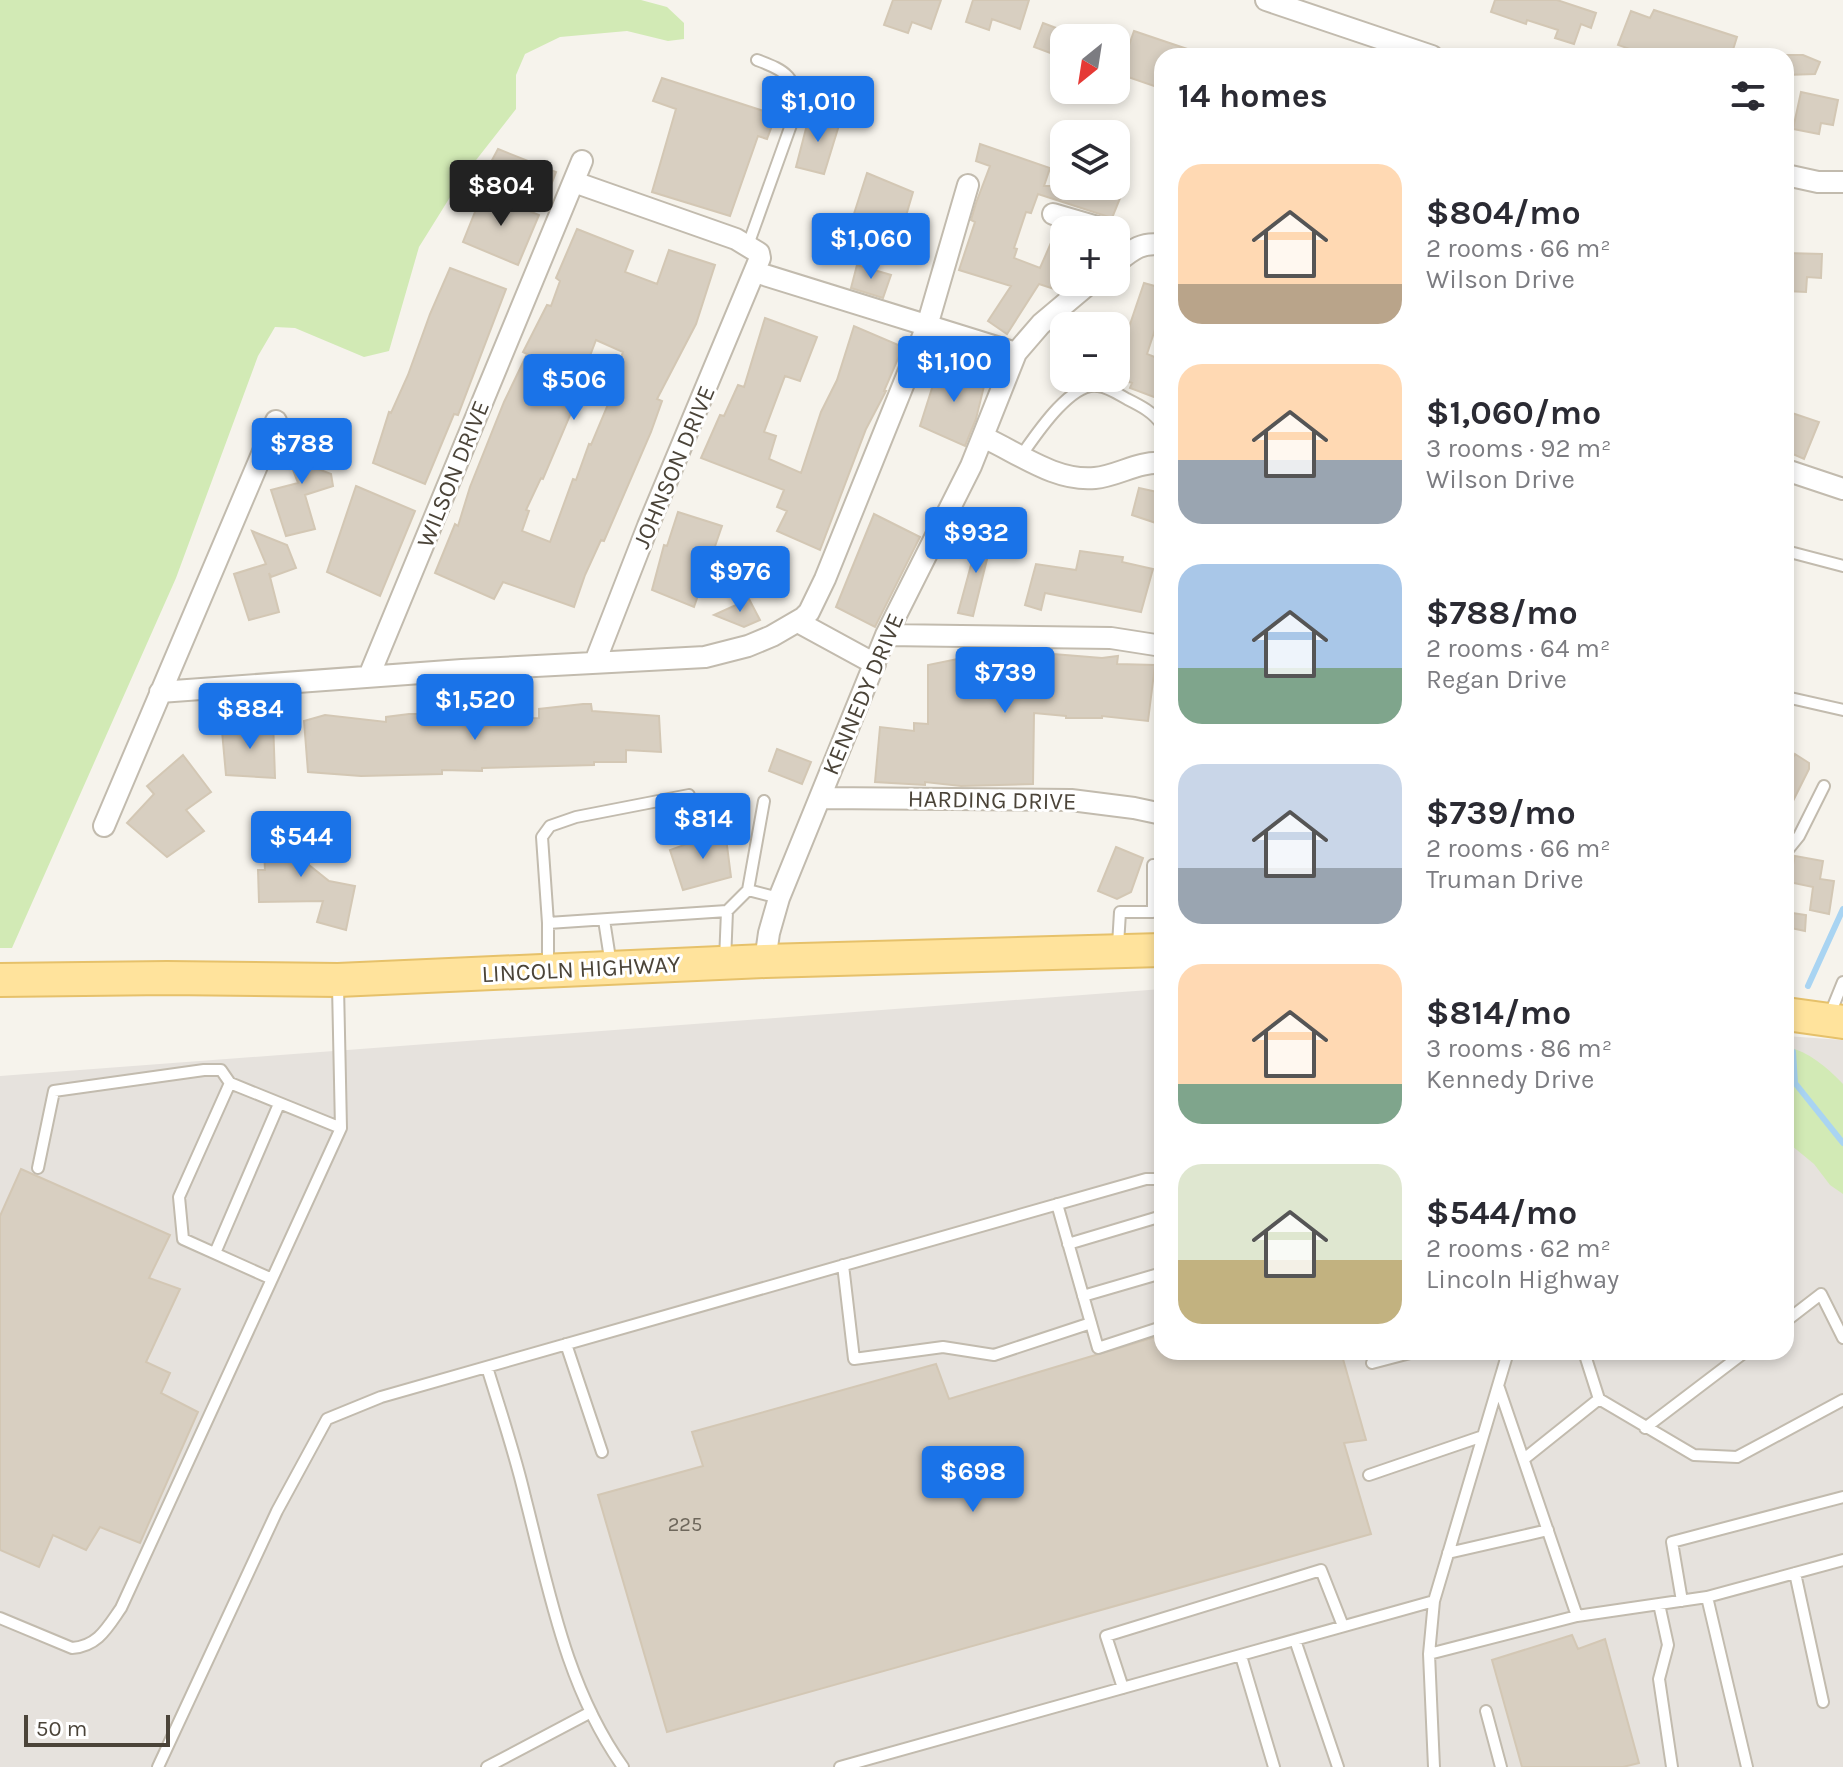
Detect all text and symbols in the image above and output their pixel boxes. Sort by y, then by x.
north arrow [1050,24,1130,104]
map controls [1050,24,1130,392]
icon: filters [1726,74,1770,118]
pin: $1,010 [753,76,883,144]
text: 14 homes [1178,76,1328,116]
text: $1,010 [780,86,856,117]
button: layers [1050,120,1130,200]
pin: $804 [454,160,548,228]
text: $804 [468,170,534,201]
text: $804/mo [1426,193,1581,233]
icon: home [1242,196,1338,292]
pin: $1,060 [806,213,936,281]
button: + [1050,216,1130,296]
text: $1,060 [830,223,912,254]
text: 2 rooms · 66 m² [1426,233,1611,264]
text: Wilson Drive [1426,264,1575,295]
button: − [1050,312,1130,392]
pin: $1,100 [889,336,1019,404]
text: $1,100 [916,346,992,377]
pin: $506 [527,354,621,422]
text: $506 [541,364,607,395]
street label: JOHNSON DRIVE [627,381,721,553]
text: $1,060/mo [1426,393,1601,433]
icon: home [1242,396,1338,492]
street label: WILSON DRIVE [411,397,495,551]
pin: $788 [255,418,349,486]
text: $788 [270,428,334,459]
text: 3 rooms · 92 m² [1426,433,1611,464]
text: Wilson Drive [1426,464,1575,495]
pin: $932 [929,507,1023,575]
text: $932 [943,517,1009,548]
pin: $976 [693,546,787,614]
text: $976 [709,556,771,587]
text: $788/mo [1426,593,1578,633]
icon: home [1242,596,1338,692]
street label: KENNEDY DRIVE [816,609,910,779]
text: 2 rooms · 64 m² [1426,633,1610,664]
pin: $739 [958,647,1052,715]
text: $739 [974,657,1036,688]
text: Regan Drive [1426,664,1567,695]
pin: $1,520 [410,674,540,742]
pin: $884 [203,683,297,751]
text: $1,520 [434,684,516,715]
text: $884 [216,693,284,724]
street label: HARDING DRIVE [907,785,1077,815]
pin: $814 [656,793,750,861]
text: $739/mo [1426,793,1576,833]
icon: home [1242,796,1338,892]
text: $814 [673,803,733,834]
pin: $544 [254,811,348,879]
text: $544 [269,821,333,852]
text: 2 rooms · 66 m² [1426,833,1611,864]
text: Truman Drive [1426,864,1583,895]
street label: LINCOLN HIGHWAY [481,950,681,988]
text: $814/mo [1426,993,1571,1033]
icon: home [1242,996,1338,1092]
text: 3 rooms · 86 m² [1426,1033,1612,1064]
text: Kennedy Drive [1426,1064,1594,1095]
text: $544/mo [1426,1193,1577,1233]
icon: home [1242,1196,1338,1292]
text: 2 rooms · 62 m² [1426,1233,1611,1264]
text: Lincoln Highway [1426,1264,1619,1295]
pin: $698 [926,1446,1020,1514]
text: $698 [940,1456,1006,1487]
house number: 225 [668,1513,702,1536]
scale bar [24,1711,170,1747]
text: 50 m [36,1716,87,1742]

